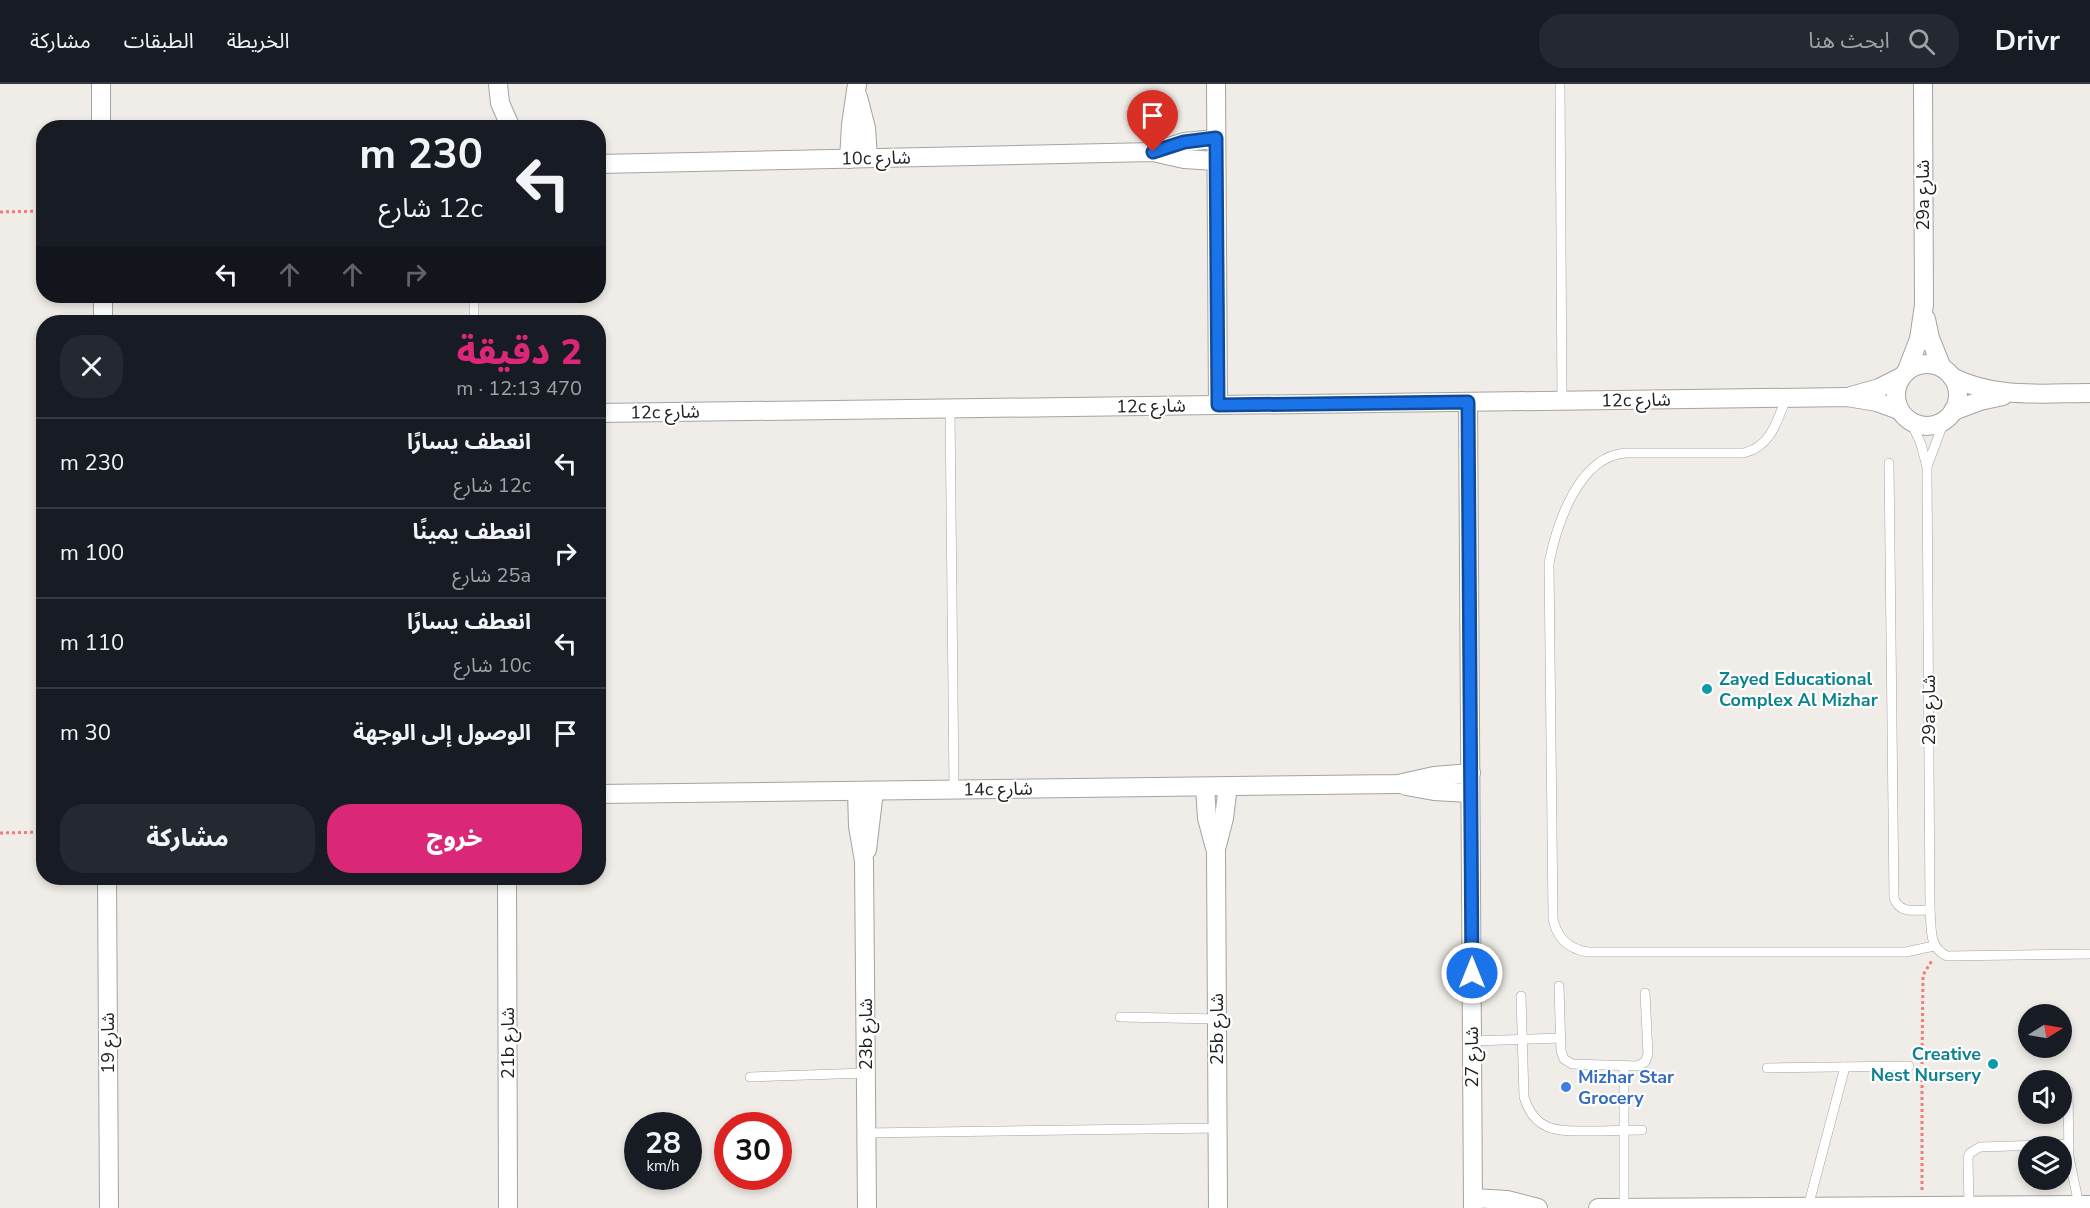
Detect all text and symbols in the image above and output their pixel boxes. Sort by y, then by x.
search box [1539,14,1959,68]
text: Drivr [1995,22,2060,60]
icon: search [1905,25,1938,58]
text: ابحث هنا [1808,26,1890,56]
text: مشاركة [30,27,91,55]
text: الطبقات [124,27,194,55]
text: الخريطة [227,27,290,55]
pin [1127,90,1178,152]
icon: arrive [1136,99,1169,132]
text: 230 m [359,126,483,183]
icon: left [504,144,582,222]
street label: 10c شارع [841,145,911,173]
street label: 29a شارع [1911,160,1937,230]
text: 12c شارع [379,190,483,227]
icon: left [210,258,243,291]
icon: ahead [273,258,306,291]
icon: ahead [336,258,369,291]
icon: right [399,258,432,291]
text: 2 دقيقة [456,328,582,377]
button: close [60,335,123,398]
text: 470 m · 12:13 [456,375,582,402]
street label: 12c شارع [1601,387,1671,415]
street label: 12c شارع [1116,393,1186,421]
street label: 12c شارع [630,399,700,427]
text: انعطف يسارًا [407,427,531,457]
icon: left [549,447,582,480]
text: 230 m [60,448,124,478]
text: 12c شارع [454,472,531,499]
text: انعطف يمينًا [413,517,531,547]
icon: right [549,537,582,570]
text: 100 m [60,538,124,568]
text: 25a شارع [452,562,531,589]
text: انعطف يسارًا [407,607,531,637]
icon: left [549,627,582,660]
text: 110 m [60,628,124,658]
text: 10c شارع [454,652,531,679]
place label: Zayed Educational Complex Al Mizhar [1719,667,1878,712]
street label: 29a شارع [1917,675,1943,745]
marker: Zayed Educational Complex Al Mizhar [1700,682,1714,696]
icon: arrive [549,717,582,750]
text: 30 m [60,718,111,748]
text: الوصول إلى الوجهة [353,718,531,748]
street label: 14c شارع [963,776,1033,804]
button: مشاركة [60,804,315,873]
button: خروج [327,804,582,873]
position arrow [1440,941,1504,1005]
street label: 25b شارع [1205,993,1231,1065]
street label: 23b شارع [854,998,880,1070]
north arrow [2018,1004,2072,1058]
map controls [2018,1004,2072,1190]
street label: 21b شارع [496,1007,522,1079]
street label: شارع 19 [96,1012,122,1074]
street label: شارع 27 [1460,1026,1486,1088]
place label: Creative Nest Nursery [1871,1042,1982,1087]
marker: Creative Nest Nursery [1986,1057,2000,1071]
place label: Mizhar Star Grocery [1578,1065,1674,1110]
button: sound [2018,1070,2072,1124]
marker: Mizhar Star Grocery [1559,1080,1573,1094]
speed limit sign: 30 [714,1112,792,1190]
text: 28 [645,1123,681,1164]
button: layers [2018,1136,2072,1190]
text: km/h [646,1156,680,1176]

